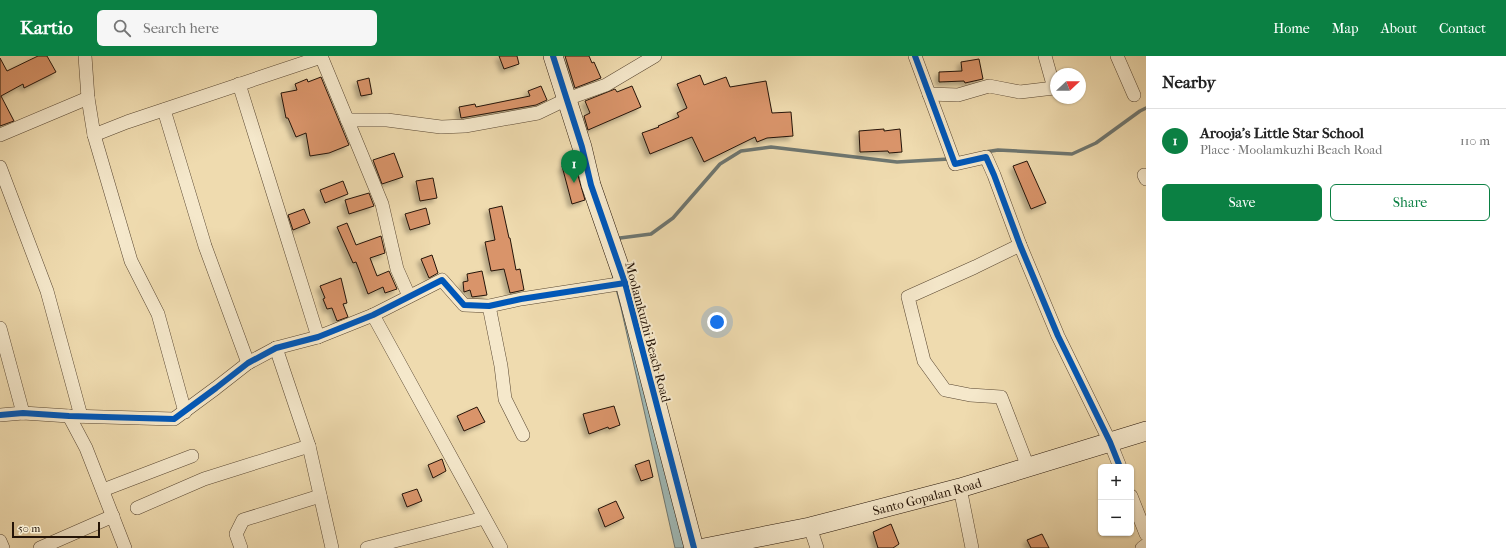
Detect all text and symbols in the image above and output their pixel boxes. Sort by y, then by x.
search box [97,10,377,46]
text: Kartio [20,17,73,39]
icon: search [111,17,133,39]
text: Search here [143,19,219,37]
text: Home [1273,20,1310,37]
text: Map [1332,20,1359,37]
text: About [1381,20,1417,37]
text: Contact [1439,20,1486,37]
north arrow [1050,68,1086,104]
text: Nearby [1162,72,1216,92]
text: Arooja's Little Star School [1200,124,1364,142]
text: 1 [1173,133,1177,148]
text: 110 m [1460,133,1490,148]
text: Place · Moolamkuzhi Beach Road [1200,142,1382,157]
pin: 1 [561,150,587,183]
button: Save [1162,184,1322,221]
button: Share [1330,184,1490,221]
street label: Moolamkuzhi Beach Road [622,260,674,405]
your location [707,312,727,332]
map controls [1098,464,1134,536]
button: + [1098,464,1134,500]
street label: Santo Gopalan Road [871,474,984,518]
button: − [1098,500,1134,536]
scale bar [12,520,100,539]
text: 50 m [18,522,40,535]

